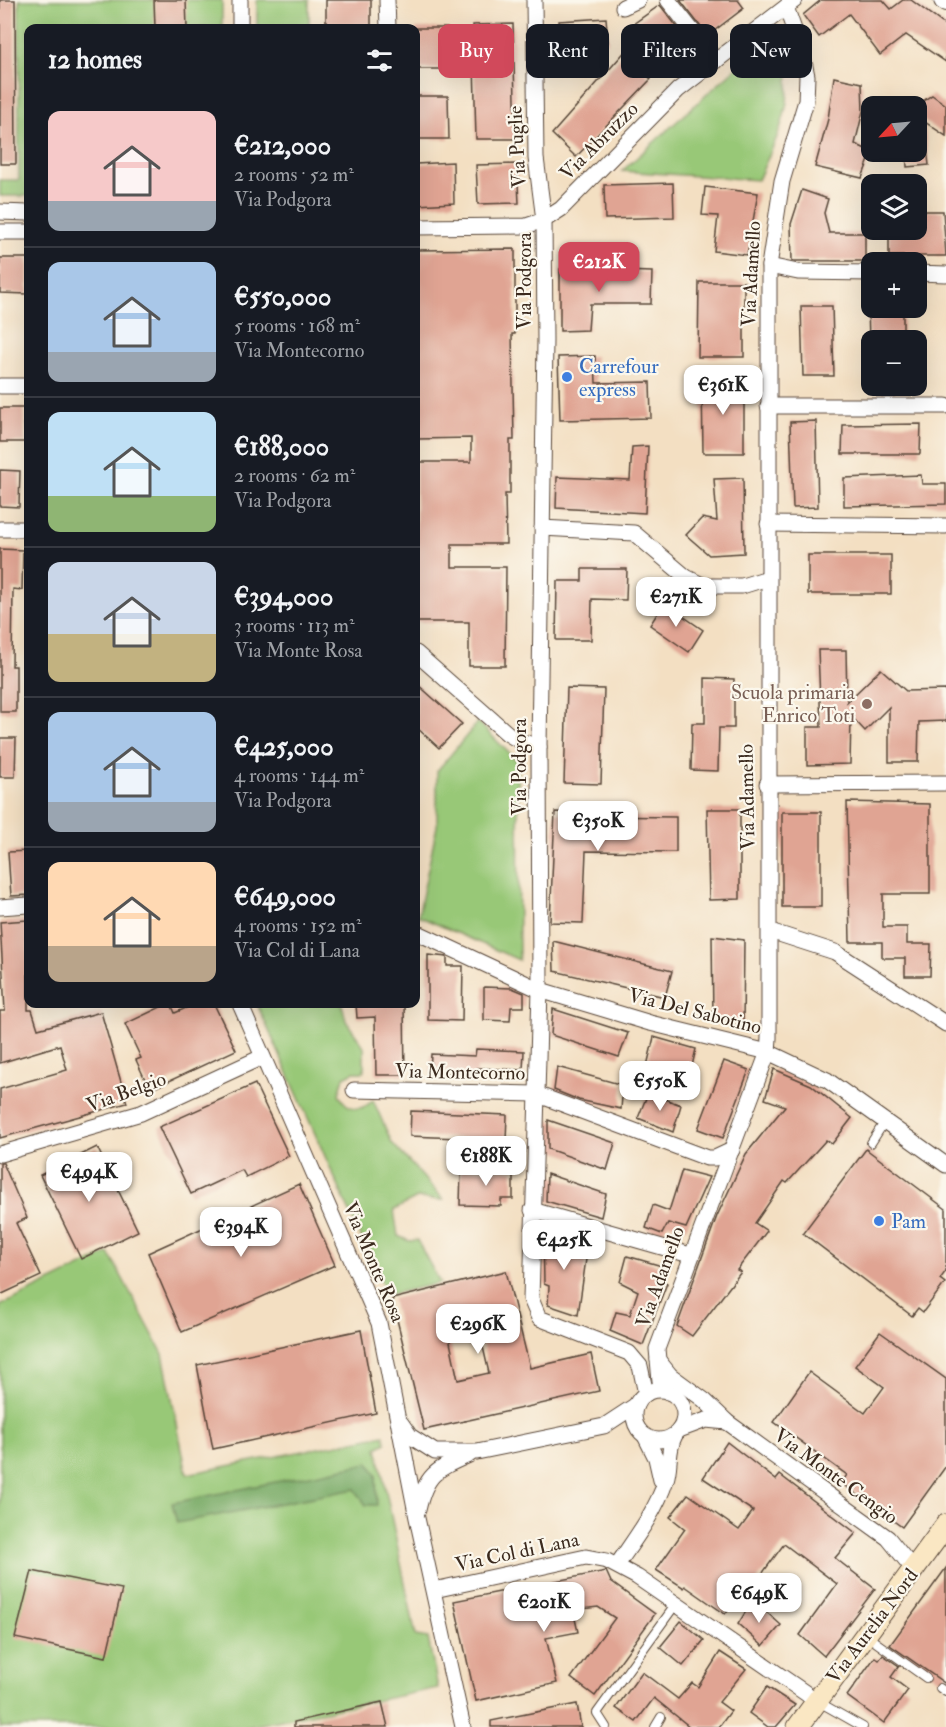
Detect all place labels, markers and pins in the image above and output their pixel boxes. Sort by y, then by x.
pin: €212K [557,242,641,293]
place label: Carrefour express [579,354,659,403]
pin: €361K [681,365,765,416]
marker: Carrefour express [560,370,574,384]
pin: €271K [634,577,718,628]
place label: Scuola primaria Enrico Toti [731,680,856,728]
marker: Scuola primaria Enrico Toti [860,697,874,711]
pin: €350K [556,801,640,852]
pin: €550K [618,1061,702,1112]
pin: €188K [444,1136,528,1187]
pin: €494K [47,1152,131,1203]
pin: €394K [199,1207,283,1258]
place label: Pam [891,1209,926,1234]
marker: Pam [872,1214,886,1228]
pin: €425K [522,1220,606,1271]
pin: €296K [436,1304,520,1355]
pin: €649K [717,1573,801,1624]
pin: €201K [502,1582,586,1633]

